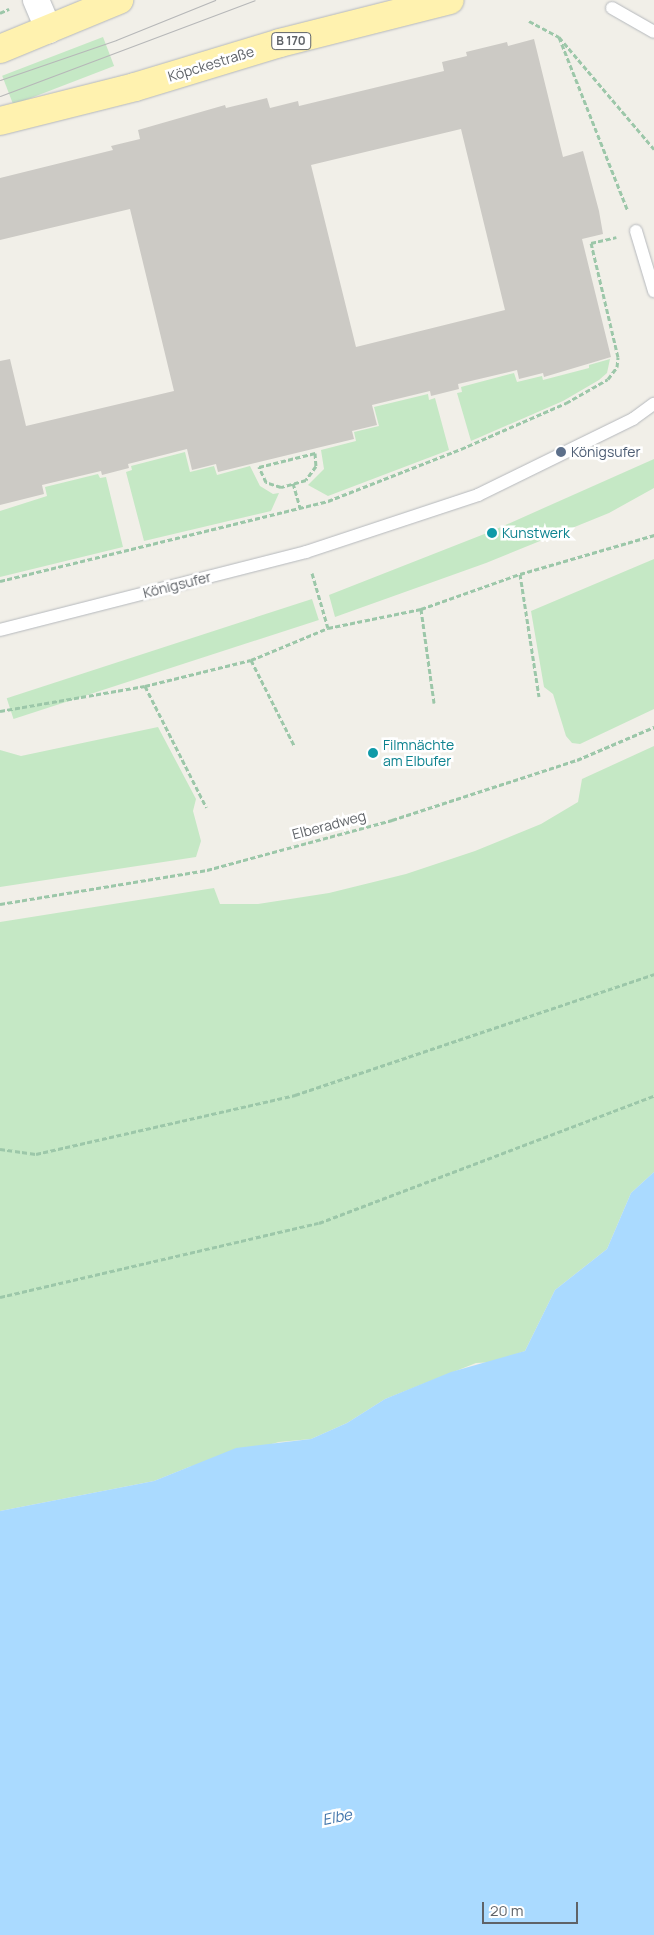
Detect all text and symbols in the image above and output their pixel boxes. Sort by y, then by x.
road number: B 170 [271,31,311,50]
street label: Köpckestraße [166,43,256,85]
place label: Königsufer [571,444,640,460]
marker: Königsufer [555,446,567,458]
place label: Kunstwerk [502,525,570,541]
marker: Kunstwerk [486,527,498,539]
street label: Königsufer [141,568,213,602]
place label: Filmnächte am Elbufer [383,737,454,770]
marker: Filmnächte am Elbufer [367,747,379,759]
street label: Elberadweg [290,807,368,843]
water label: Elbe [321,1805,353,1829]
scale bar [484,1892,580,1924]
text: 20 m [490,1900,523,1921]

